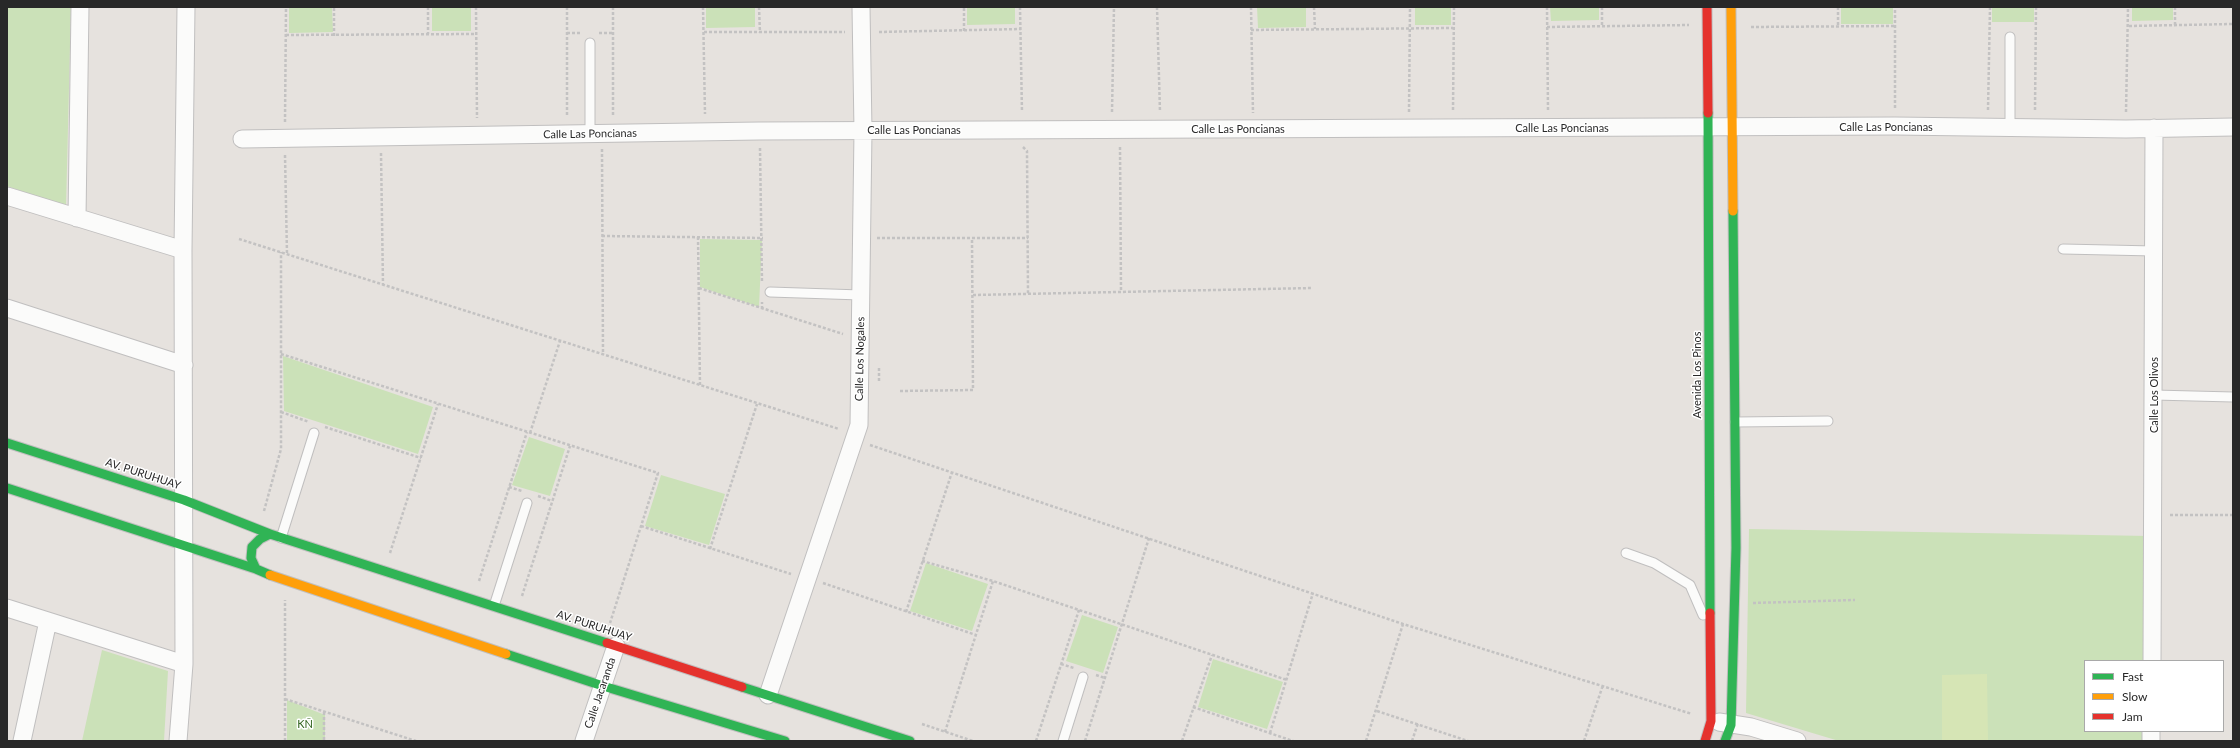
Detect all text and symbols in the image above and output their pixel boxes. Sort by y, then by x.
street label: Calle Las Poncianas [1839,120,1933,134]
street label: Calle Las Poncianas [1515,121,1609,135]
street label: Calle Las Poncianas [1191,122,1285,136]
street label: Calle Las Poncianas [867,123,961,137]
street label: Calle Las Poncianas [543,127,637,141]
street label: Calle Los Nogales [853,317,867,401]
street label: Avenida Los Pinos [1690,332,1704,418]
street label: Calle Los Olivos [2147,357,2161,433]
street label: AV. PURUHUAY [104,456,182,492]
street label: AV. PURUHUAY [555,608,633,644]
street label: Calle Jacaranda [582,656,618,730]
legend [2084,660,2224,732]
text: Fast [2122,669,2143,684]
text: Slow [2122,689,2147,704]
text: Jam [2122,709,2143,724]
park label: KÑ [297,717,313,731]

